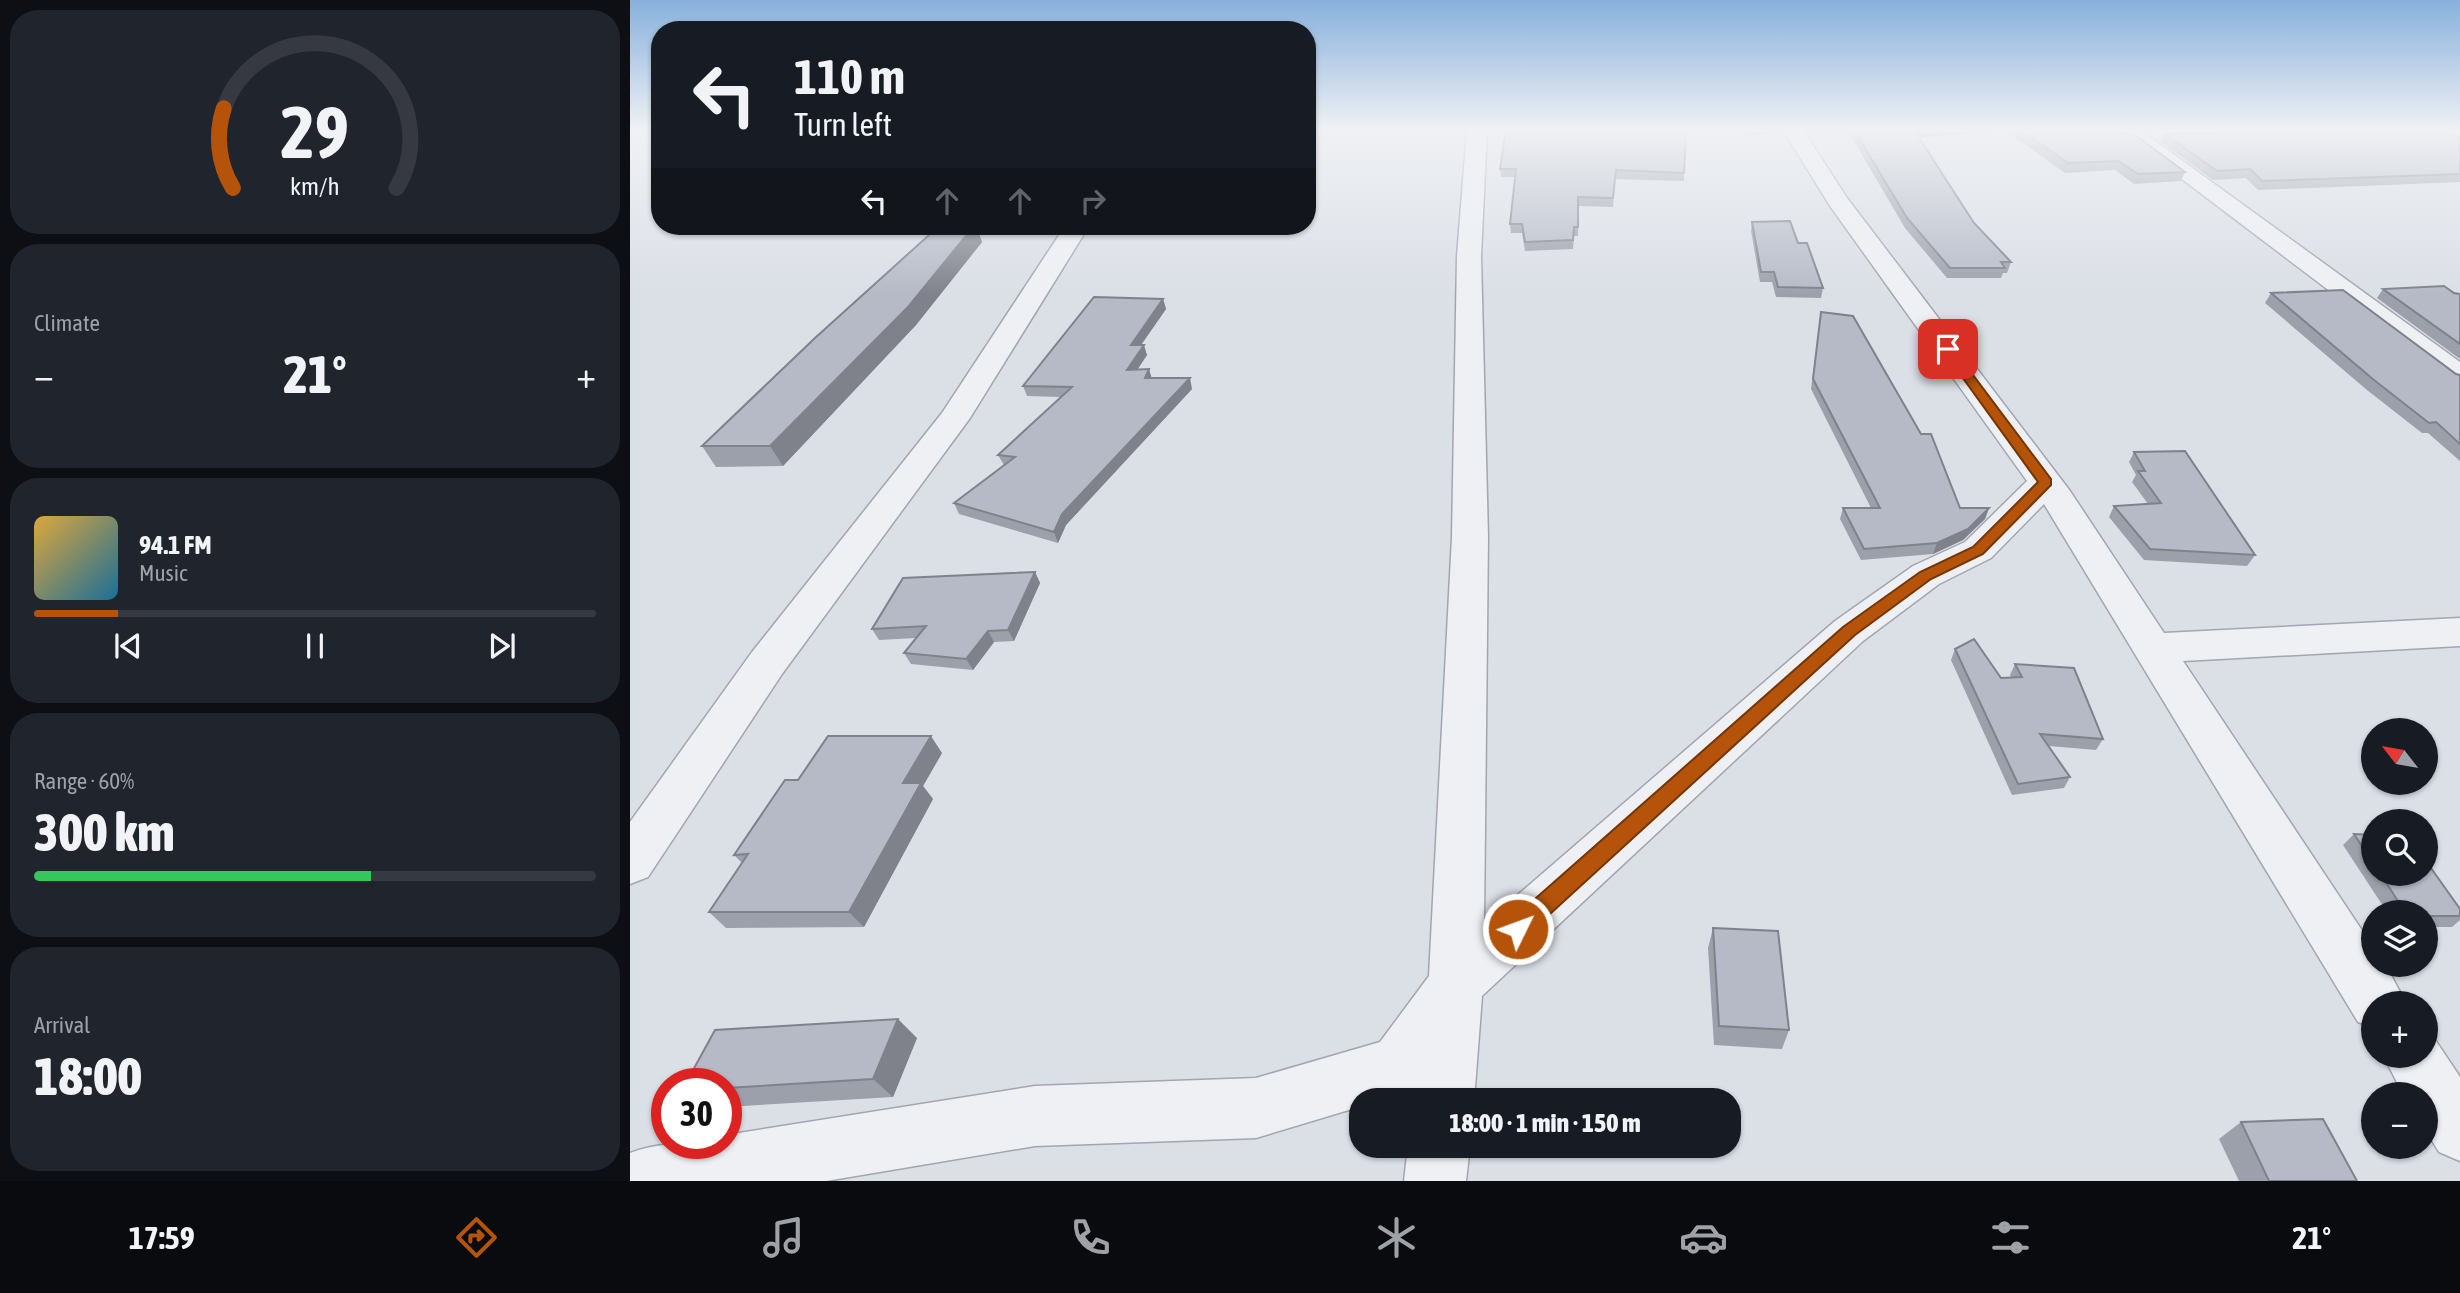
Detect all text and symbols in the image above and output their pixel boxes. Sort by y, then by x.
text: 110 m [794,48,905,104]
icon: left [679,49,770,140]
text: 29 [281,90,349,173]
text: Turn left [794,106,892,143]
text: km/h [290,172,340,200]
icon: left [855,182,893,220]
icon: ahead [928,182,966,220]
icon: ahead [1001,182,1039,220]
icon: right [1074,182,1112,220]
text: Climate [34,310,100,336]
pin [1918,319,1978,379]
icon: arrive [1929,330,1967,368]
text: 21° [283,344,347,404]
text: − [34,353,54,396]
text: + [576,353,596,396]
text: 94.1 FM [139,530,212,560]
text: Music [139,560,187,586]
icon: previous [109,627,147,665]
icon: pause [296,627,334,665]
icon: next [483,627,521,665]
north arrow [2361,718,2438,794]
map controls [2361,718,2438,1159]
text: Range · 60% [34,768,134,794]
text: 300 km [34,802,175,862]
button: search [2361,809,2438,886]
position arrow [1481,892,1555,966]
button: layers [2361,900,2438,977]
button: + [2361,991,2438,1068]
text: Arrival [34,1012,90,1038]
text: 18:00 [34,1046,142,1106]
speed limit sign: 30 [651,1068,742,1159]
button: − [2361,1082,2438,1159]
text: 18:00 · 1 min · 150 m [1449,1108,1641,1138]
icon: directions [452,1213,501,1262]
icon: music [759,1213,808,1262]
icon: phone [1066,1213,1115,1262]
icon: climate [1372,1213,1421,1262]
icon: car [1679,1213,1728,1262]
icon: filters [1986,1213,2035,1262]
text: 17:59 [129,1219,195,1256]
text: 21° [2292,1219,2331,1256]

